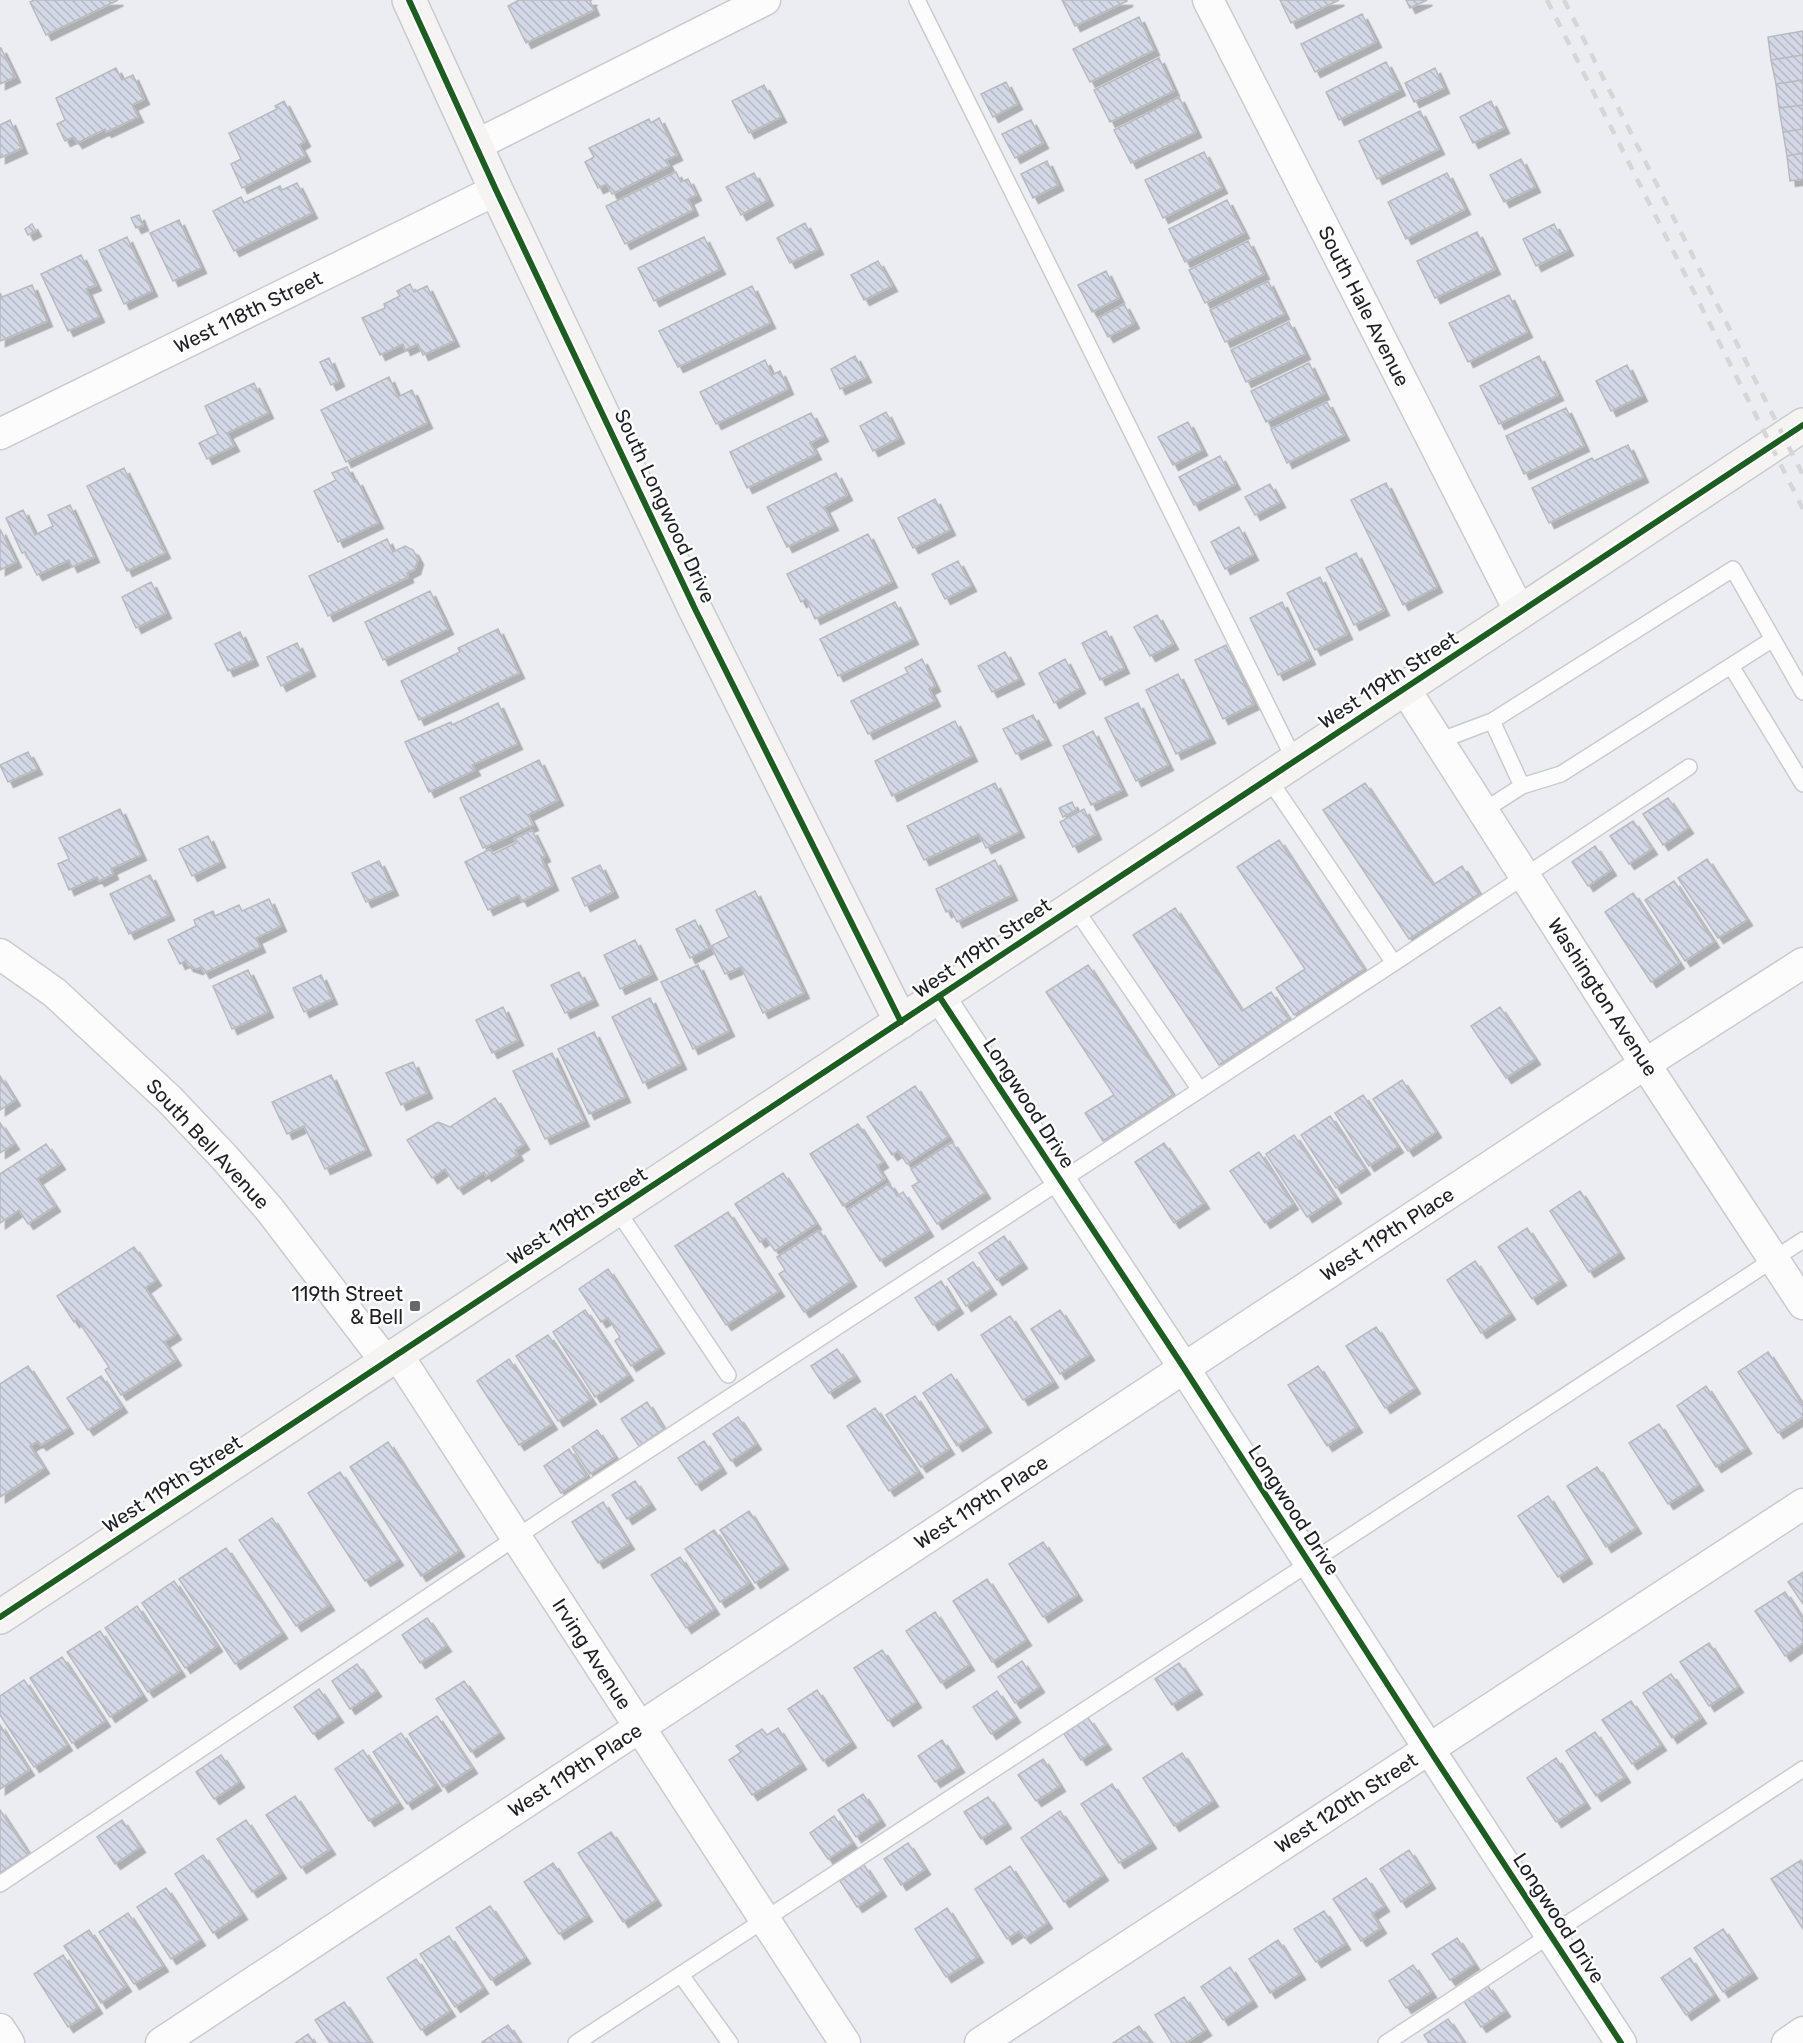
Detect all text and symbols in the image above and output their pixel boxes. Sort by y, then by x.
street label: South Hale Avenue [1313,222,1415,390]
street label: West 118th Street [170,266,326,358]
street label: South Longwood Drive [610,405,720,607]
street label: West 119th Street [1314,626,1462,734]
street label: West 119th Street [908,893,1056,1003]
street label: Washington Avenue [1543,913,1663,1081]
street label: Longwood Drive [978,1033,1080,1173]
street label: South Bell Avenue [141,1074,275,1214]
street label: West 119th Street [503,1162,651,1270]
street label: West 119th Place [1316,1182,1458,1286]
place label: 119th Street & Bell [291,1282,403,1329]
marker: 119th Street & Bell [408,1299,422,1313]
street label: West 119th Street [98,1430,246,1538]
street label: Longwood Drive [1243,1440,1345,1580]
street label: West 119th Place [910,1450,1052,1554]
street label: Irving Avenue [547,1594,637,1714]
street label: West 119th Place [504,1718,646,1822]
street label: West 120th Street [1270,1748,1422,1858]
street label: Longwood Drive [1508,1848,1610,1988]

